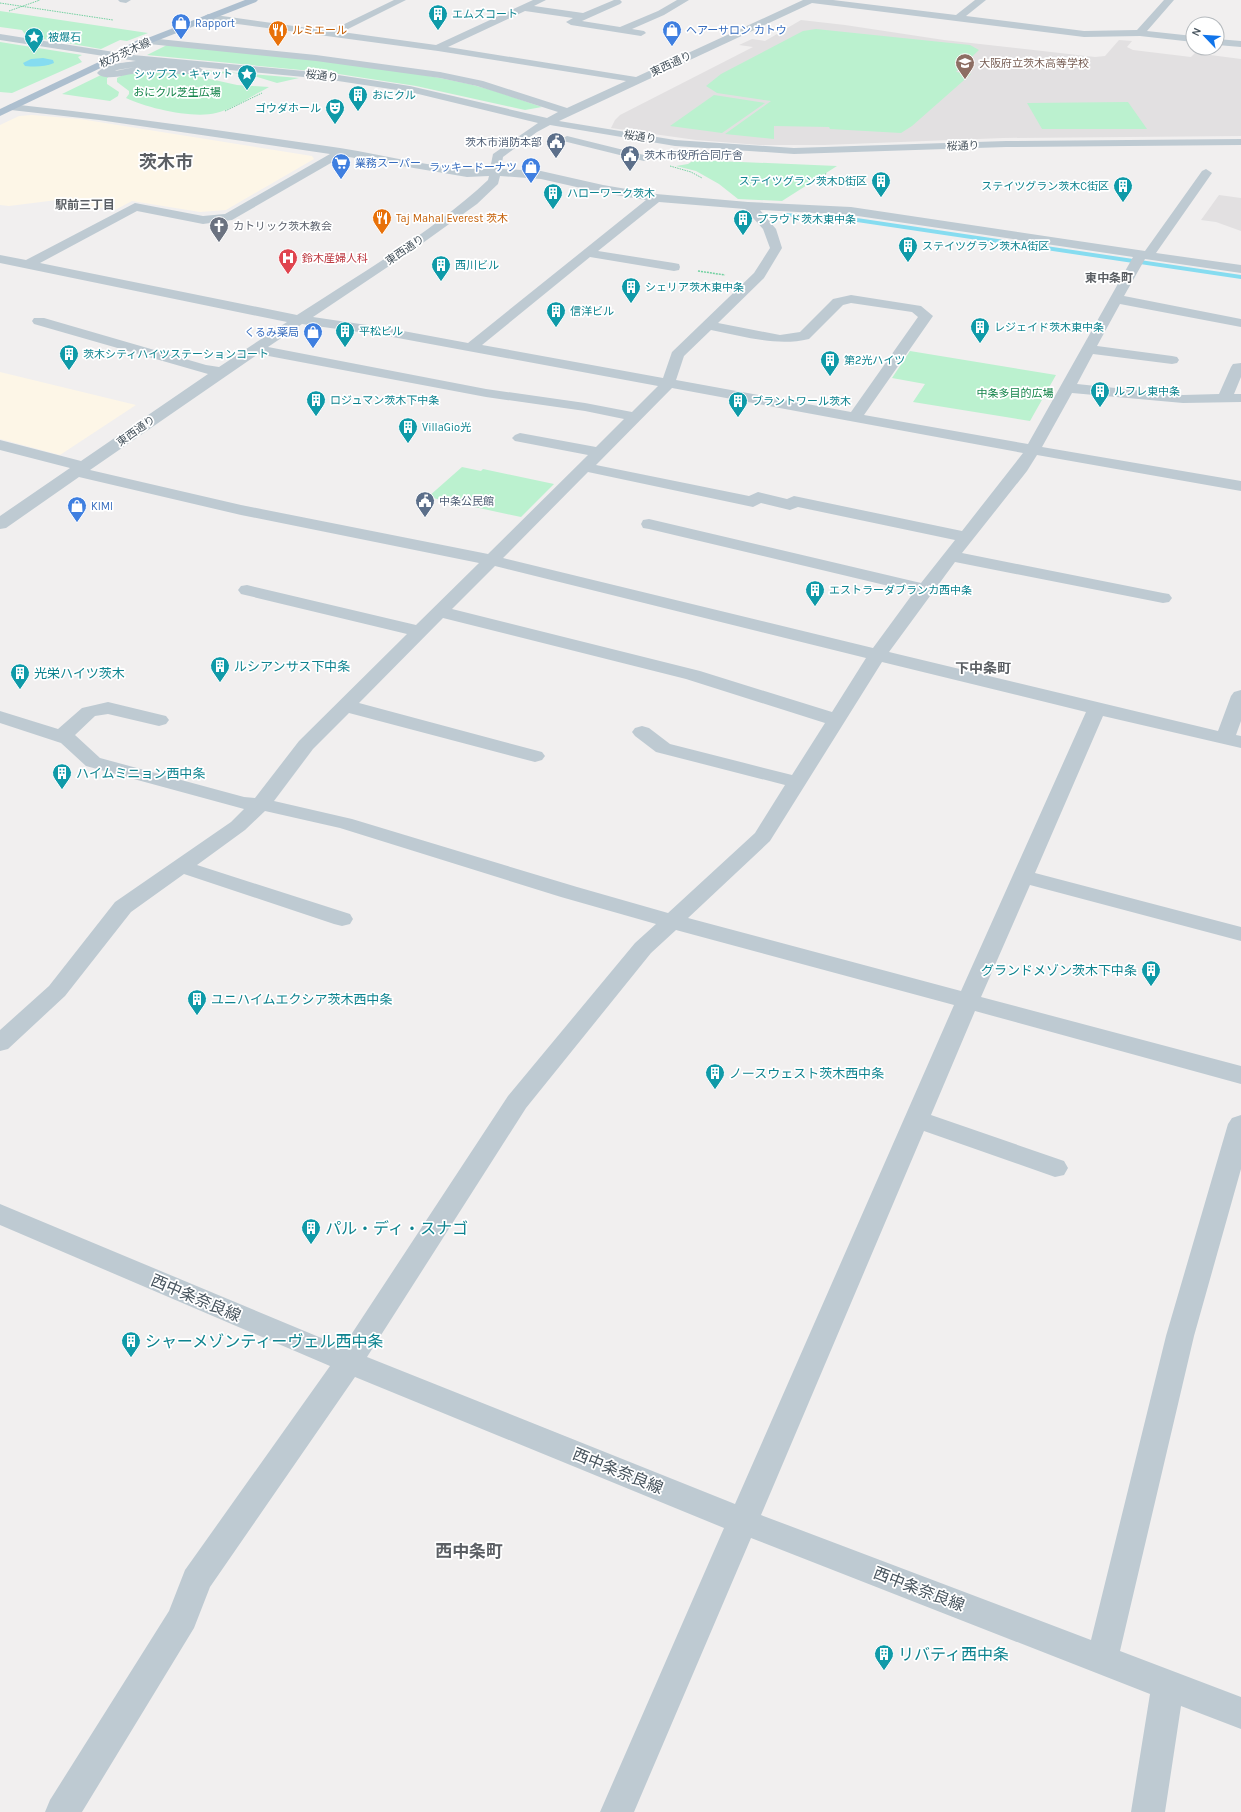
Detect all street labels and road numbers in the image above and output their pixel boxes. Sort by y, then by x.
street label: 枚方茨木線 [97,35,153,71]
street label: 東西通り [648,49,694,79]
street label: 桜通り [305,68,339,84]
street label: 桜通り [623,128,657,146]
street label: 桜通り [946,139,980,153]
street label: 東西通り [383,232,427,268]
street label: 東西通り [114,413,158,449]
street label: 西中条奈良線 [148,1270,244,1326]
street label: 西中条奈良線 [570,1444,666,1498]
street label: 西中条奈良線 [871,1563,967,1615]

